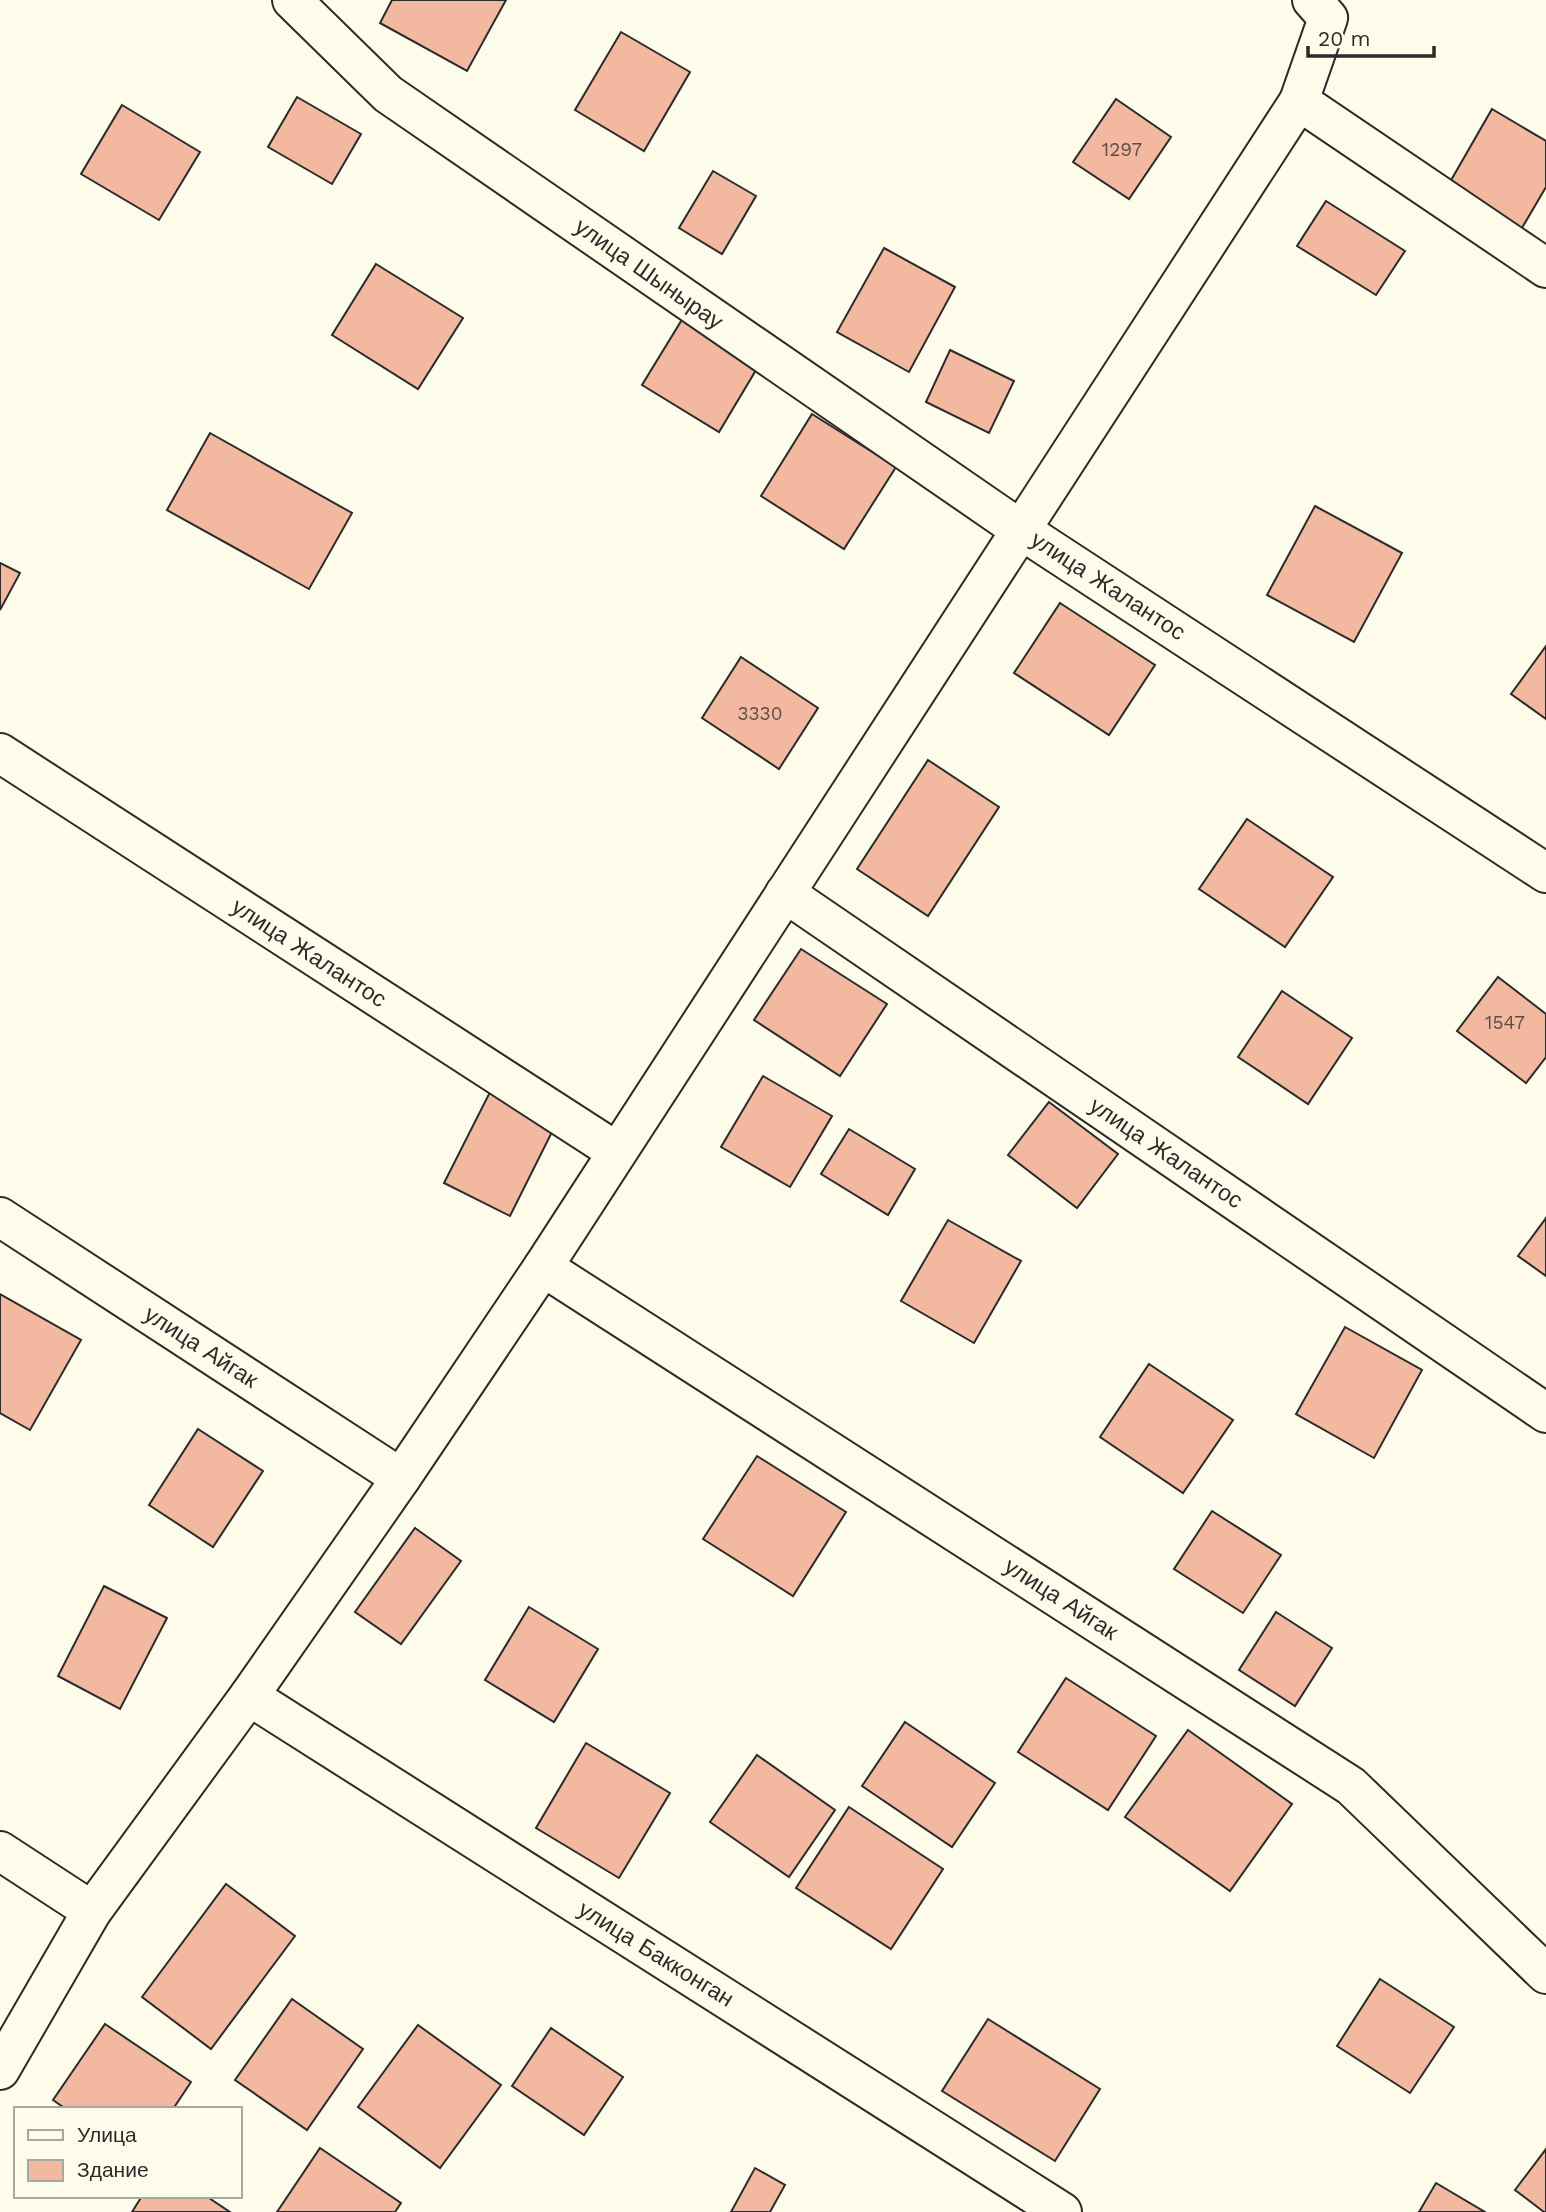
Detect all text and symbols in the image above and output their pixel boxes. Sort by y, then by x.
scale bar [1308,14,1434,58]
text: 20 m [1318,26,1370,51]
house number: 1297 [1102,138,1142,161]
street label: улица Шынырау [570,213,729,335]
street label: улица Жалантос [1026,526,1190,646]
house number: 3330 [737,702,783,725]
street label: улица Жалантос [227,893,391,1013]
house number: 1547 [1485,1011,1525,1034]
street label: улица Жалантос [1084,1092,1248,1214]
street label: улица Айгак [139,1300,264,1394]
street label: улица Айгак [999,1552,1124,1646]
street label: улица Бакконган [573,1895,739,2013]
legend [14,2107,242,2198]
text: Улица [77,2122,137,2147]
text: Здание [77,2157,149,2182]

